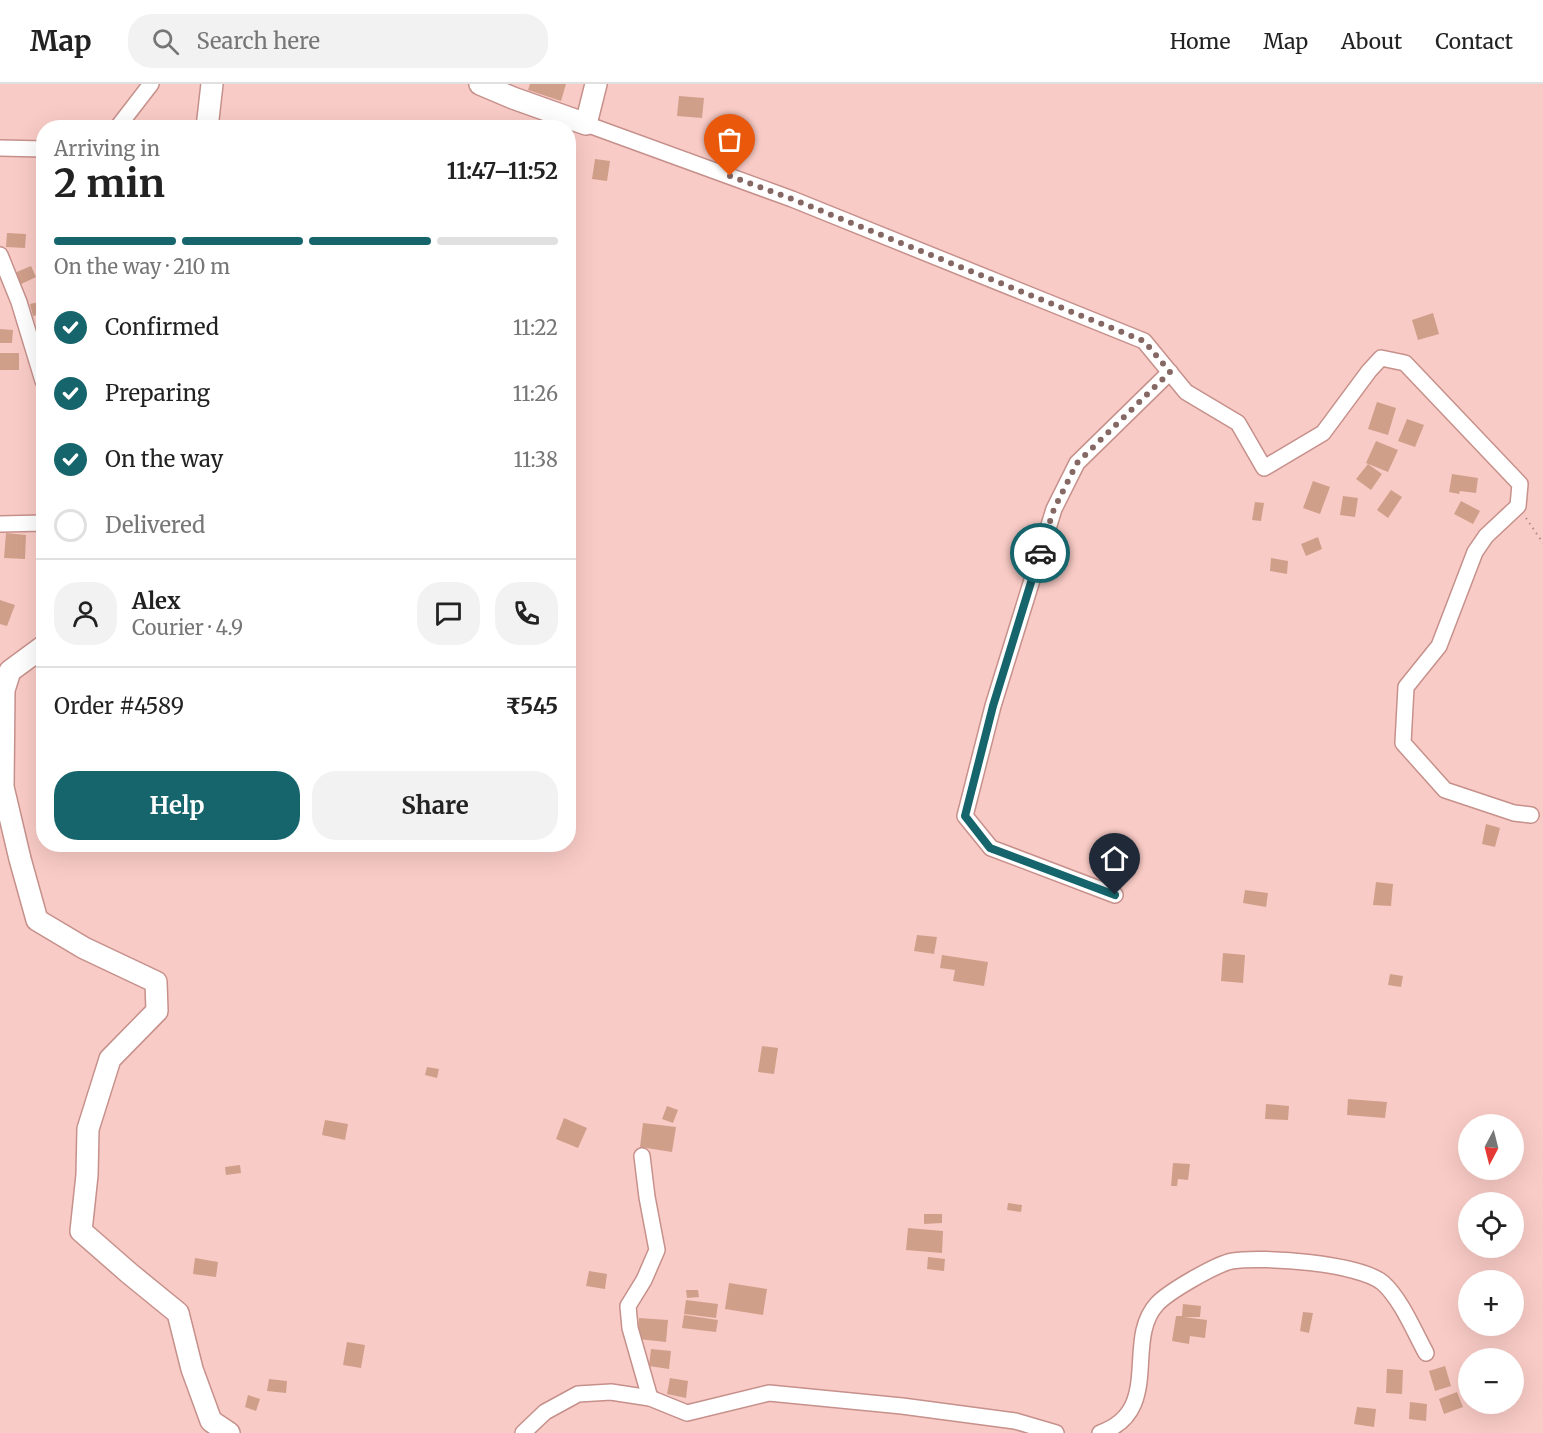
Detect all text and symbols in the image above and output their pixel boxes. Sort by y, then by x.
search box [128,14,548,68]
text: Map [30,23,92,59]
icon: search [149,25,182,58]
text: Search here [197,27,320,55]
text: Home [1170,28,1230,55]
text: Map [1263,28,1308,55]
text: About [1341,28,1402,55]
text: Contact [1435,28,1513,55]
pin [704,114,755,176]
icon: bag [713,123,746,156]
text: Arriving in [54,136,160,161]
text: 11:47–11:52 [447,157,558,185]
text: 2 min [54,159,165,208]
text: On the way · 210 m [54,254,230,279]
icon: check [54,311,87,344]
text: Confirmed [105,313,219,341]
text: 11:22 [513,315,558,340]
icon: check [54,377,87,410]
text: Preparing [105,379,210,407]
text: 11:26 [513,381,558,406]
icon: check [54,443,87,476]
text: On the way [105,445,223,473]
text: 11:38 [514,447,558,472]
text: Delivered [105,511,205,539]
courier [1010,523,1070,583]
icon: car [1024,537,1057,570]
button: person [54,582,117,645]
button: chat [417,582,480,645]
button: phone [495,582,558,645]
text: Alex [132,587,181,615]
text: Courier · 4.9 [132,615,243,640]
text: Order #4589 [54,692,184,720]
text: ₹545 [505,692,558,720]
button: Help [54,771,300,840]
button: Share [312,771,558,840]
pin [1089,833,1140,895]
icon: home [1098,842,1131,875]
north arrow [1458,1114,1524,1180]
map controls [1458,1114,1524,1414]
button: locate [1458,1192,1524,1258]
button: + [1458,1270,1524,1336]
button: − [1458,1348,1524,1414]

